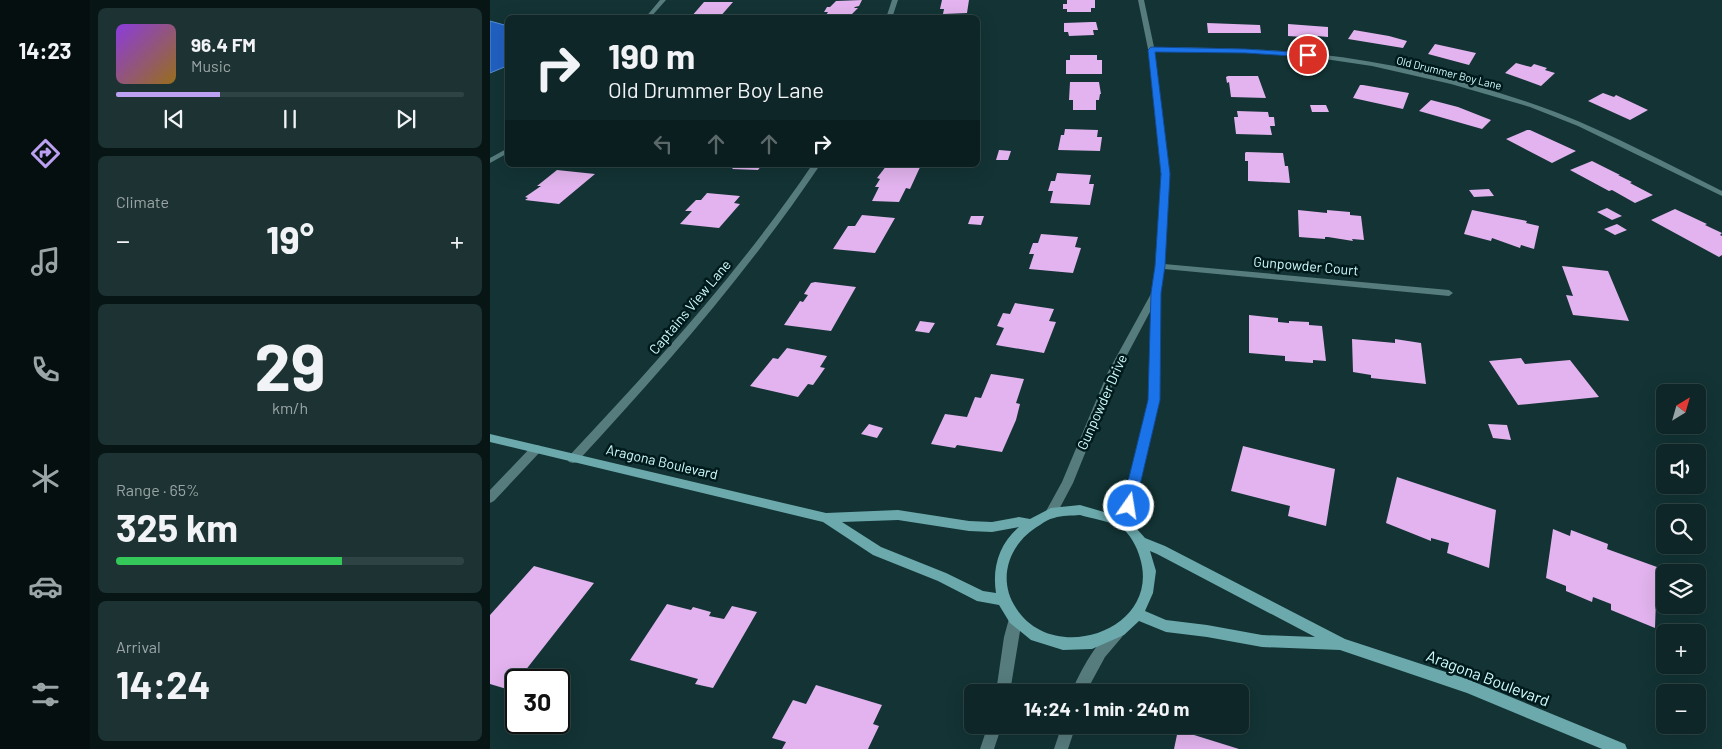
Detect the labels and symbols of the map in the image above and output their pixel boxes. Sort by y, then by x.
pin [1287,34,1329,76]
street label: Old Drummer Boy Lane [1395,53,1503,92]
street label: Gunpowder Court [1253,252,1359,279]
street label: Captains View Lane [645,256,734,357]
street label: Gunpowder Drive [1073,351,1130,452]
north arrow [1656,384,1706,434]
street label: Aragona Boulevard [605,440,720,483]
position arrow [1102,479,1154,531]
street label: Aragona Boulevard [1424,645,1552,710]
speed limit sign: 30 [505,669,570,734]

